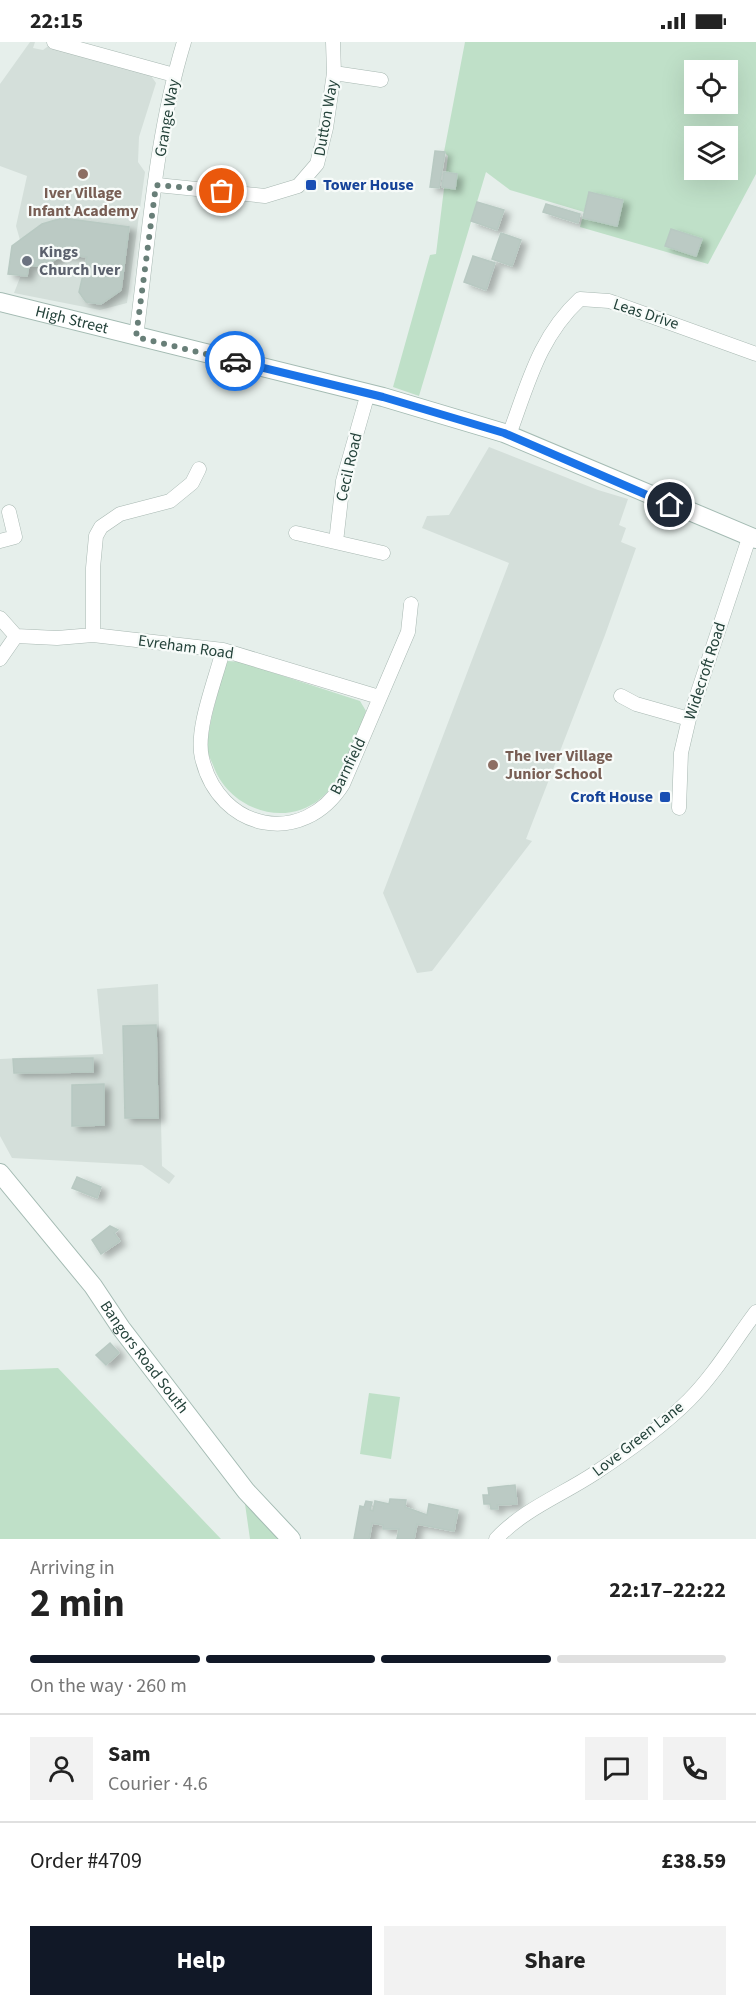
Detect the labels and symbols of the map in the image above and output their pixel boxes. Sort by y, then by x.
street label: Grange Way [149,77,185,159]
street label: Dutton Way [308,78,344,158]
pin [196,165,247,216]
marker: Iver Village Infant Academy [76,167,90,181]
place label: Tower House [323,174,414,196]
marker: Tower House [304,178,318,192]
place label: Iver Village Infant Academy [28,182,139,222]
place label: Kings Church Iver [39,241,121,281]
marker: Kings Church Iver [20,254,34,268]
street label: Leas Drive [610,293,682,335]
street label: High Street [33,300,111,340]
courier [205,331,265,391]
street label: Cecil Road [330,430,368,504]
pin [644,479,695,530]
street label: Widecroft Road [679,619,731,723]
street label: Evreham Road [137,629,235,665]
street label: Barnfield [325,734,371,798]
place label: The Iver Village Junior School [505,745,613,785]
marker: The Iver Village Junior School [486,758,500,772]
place label: Croft House [570,786,653,808]
marker: Croft House [658,790,672,804]
street label: Bangors Road South [95,1296,194,1418]
street label: Love Green Lane [588,1396,688,1482]

